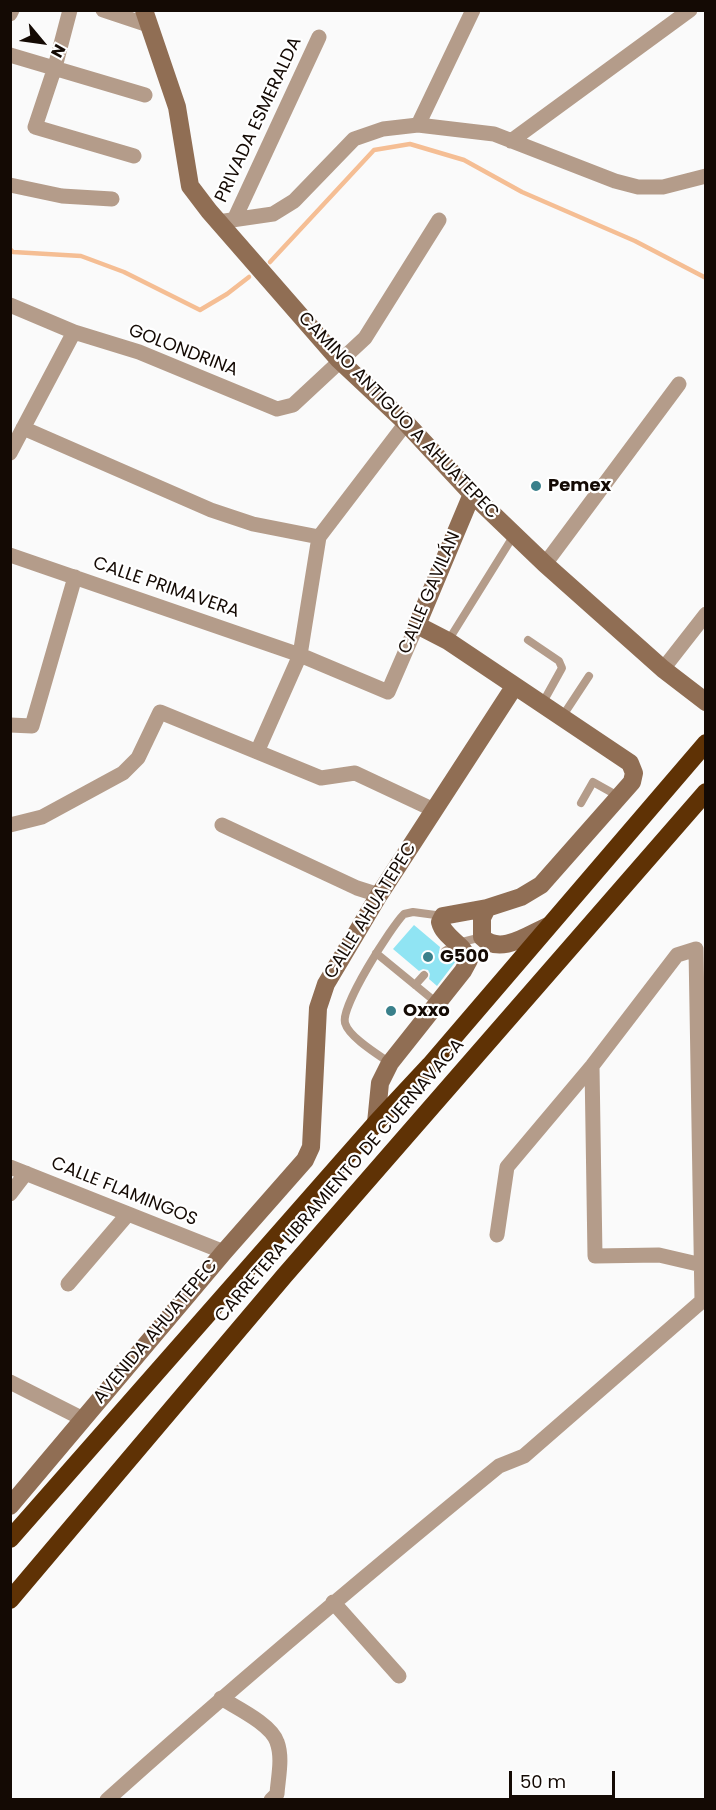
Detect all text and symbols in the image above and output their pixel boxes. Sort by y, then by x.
north arrow [12,12,72,72]
street label: PRIVADA ESMERALDA [211,34,307,206]
text: N [45,40,71,62]
street label: CAMINO ANTIGUO A AHUATEPEC [293,308,503,524]
street label: GOLONDRINA [125,320,241,382]
place label: Pemex [548,475,611,497]
marker: Pemex [529,479,543,493]
street label: CALLE GAVILÁN [394,529,466,657]
street label: CALLE PRIMAVERA [90,553,242,623]
street label: CALLE AHUATEPEC [320,839,422,983]
place label: G500 [440,946,489,968]
marker: G500 [421,950,435,964]
place label: Oxxo [403,1000,450,1022]
marker: Oxxo [384,1004,398,1018]
street label: CARRETERA LIBRAMIENTO DE CUERNAVACA [211,1035,469,1327]
street label: CALLE FLAMINGOS [48,1153,200,1231]
street label: AVENIDA AHUATEPEC [89,1255,223,1409]
scale bar [512,1759,618,1797]
text: 50 m [520,1769,566,1794]

